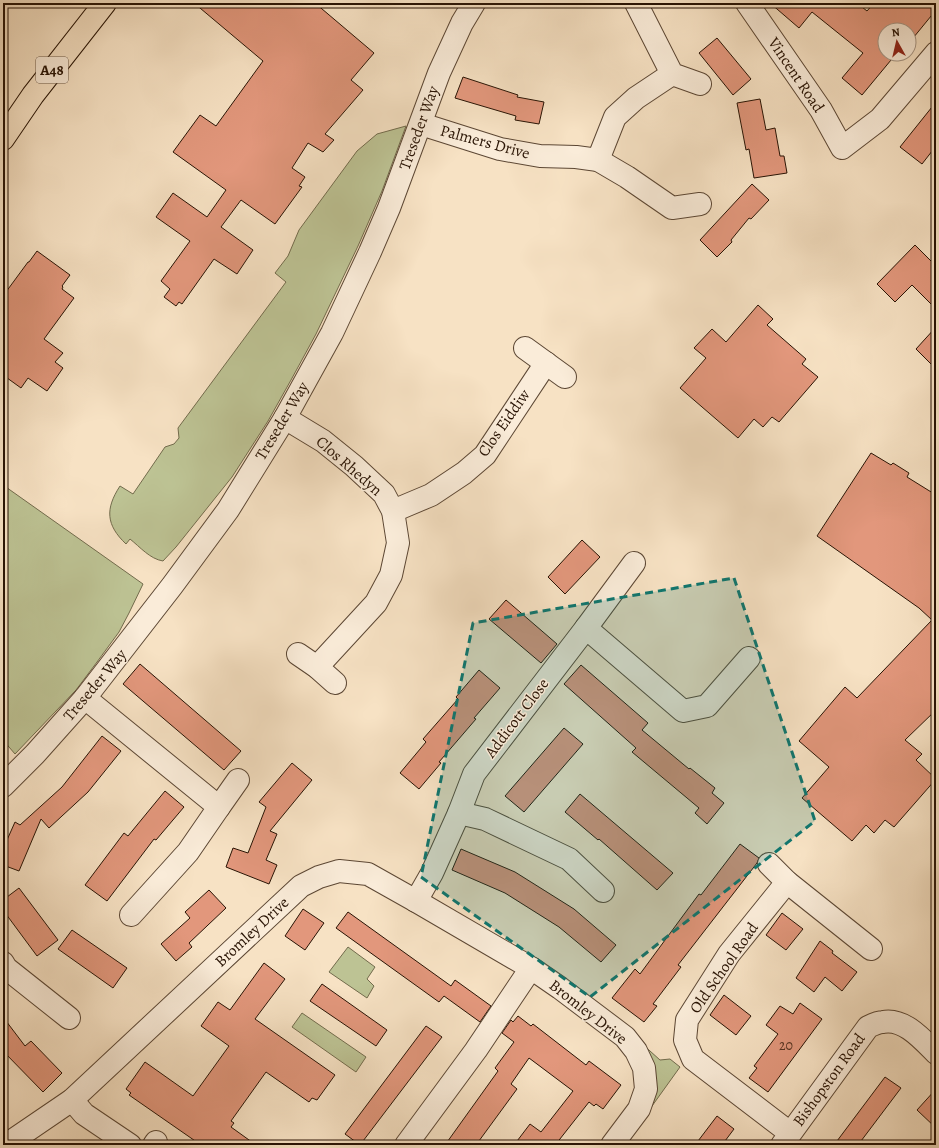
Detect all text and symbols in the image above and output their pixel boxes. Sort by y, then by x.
north arrow [877,22,917,62]
text: N [891,25,901,41]
street label: Vincent Road [762,32,830,117]
road number: A48 [36,57,68,83]
street label: Treseder Way [394,82,445,173]
street label: Palmers Drive [438,119,532,165]
street label: Treseder Way [250,377,315,464]
street label: Clos Eiddiw [473,384,536,461]
street label: Clos Rhedyn [311,431,387,501]
street label: Treseder Way [58,644,132,726]
street label: Addicott Close [479,674,554,763]
street label: Bromley Drive [210,892,294,972]
street label: Old School Road [684,918,764,1018]
street label: Bromley Drive [544,974,632,1050]
street label: Bishopston Road [788,1029,871,1131]
house number: 20 [779,1036,793,1055]

